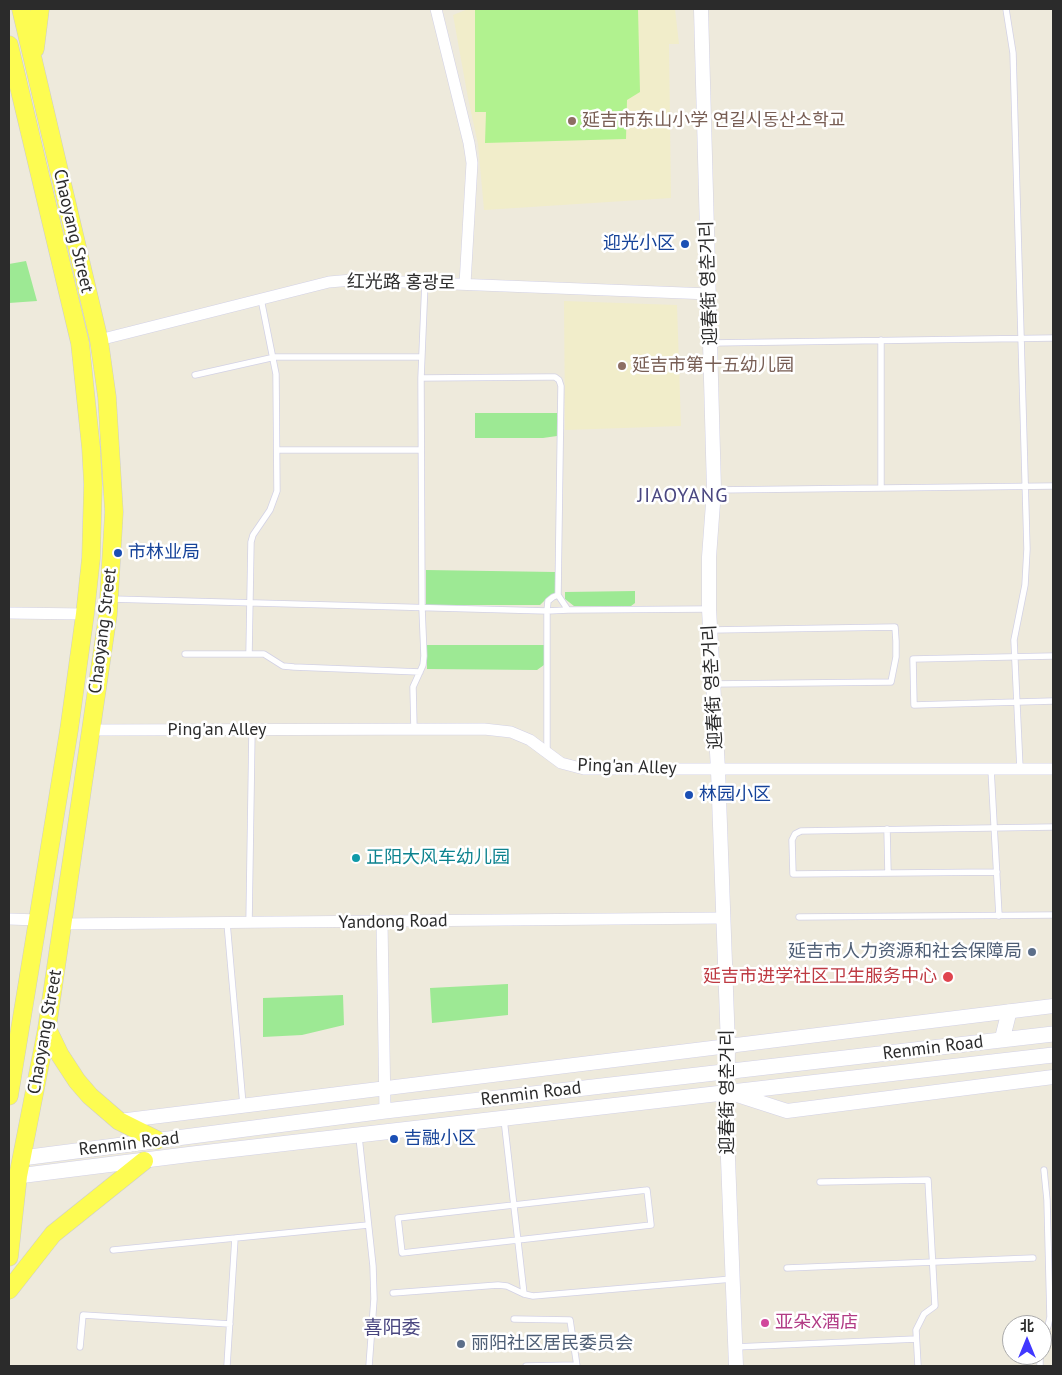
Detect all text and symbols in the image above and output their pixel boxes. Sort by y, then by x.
place label: 延吉市东山小学 연길시동산소학교 [582,110,845,132]
marker: 延吉市东山小学 연길시동산소학교 [566,115,578,127]
street label: Chaoyang Street [48,167,98,295]
street label: 迎春街 영춘거리 [696,220,722,346]
place label: 迎光小区 [603,233,675,255]
marker: 迎光小区 [679,238,691,250]
street label: 红光路 홍광로 [347,271,455,295]
place label: 延吉市第十五幼儿园 [632,355,794,377]
marker: 延吉市第十五幼儿园 [616,360,628,372]
district label: JIAOYANG [637,484,729,508]
place label: 市林业局 [128,542,200,564]
marker: 市林业局 [112,547,124,559]
street label: Chaoyang Street [85,567,121,695]
street label: 迎春街 영춘거리 [699,624,727,750]
street label: Ping'an Alley [168,719,266,741]
street label: Ping'an Alley [577,754,677,780]
place label: 林园小区 [699,784,771,806]
marker: 林园小区 [683,789,695,801]
place label: 正阳大风车幼儿园 [366,847,510,869]
marker: 正阳大风车幼儿园 [350,852,362,864]
street label: Yandong Road [338,910,448,934]
place label: 延吉市人力资源和社会保障局 [788,941,1022,963]
marker: 延吉市人力资源和社会保障局 [1026,946,1038,958]
place label: 延吉市进学社区卫生服务中心 [703,966,937,988]
street label: Chaoyang Street [23,968,67,1096]
marker: 延吉市进学社区卫生服务中心 [941,970,955,984]
street label: 迎春街 영춘거리 [717,1029,739,1155]
street label: Renmin Road [882,1031,984,1065]
street label: Renmin Road [480,1077,582,1111]
street label: Renmin Road [78,1127,180,1161]
place label: 吉融小区 [404,1128,476,1150]
marker: 吉融小区 [388,1133,400,1145]
place label: 亚朵X酒店 [775,1312,858,1334]
north arrow [1002,1315,1052,1365]
marker: 亚朵X酒店 [759,1317,771,1329]
text: 北 [1020,1317,1034,1335]
district label: 喜阳委 [364,1318,420,1340]
place label: 丽阳社区居民委员会 [471,1333,633,1355]
marker: 丽阳社区居民委员会 [455,1338,467,1350]

